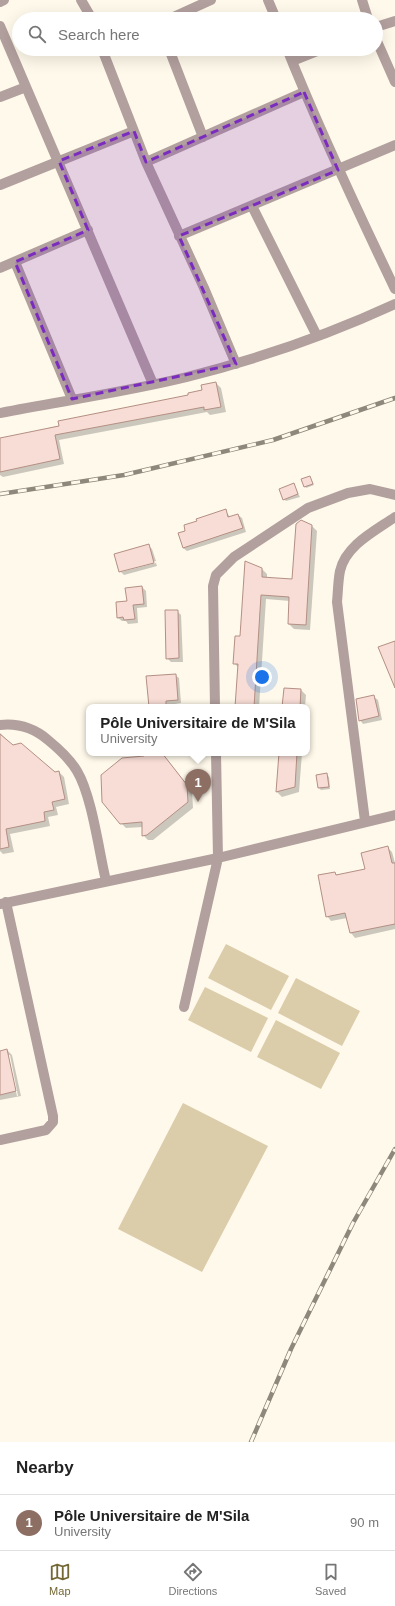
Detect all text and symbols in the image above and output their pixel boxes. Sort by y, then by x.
search box [12,12,383,56]
icon: search [26,23,48,45]
text: Search here [58,26,140,43]
your location [252,667,272,687]
popup [86,704,310,756]
text: Pôle Universitaire de M'Sila [100,714,296,731]
text: University [100,731,157,746]
pin: 1 [185,769,211,802]
text: Nearby [16,1458,74,1477]
text: Pôle Universitaire de M'Sila [54,1507,249,1524]
text: 1 [25,1515,33,1530]
text: 90 m [350,1515,379,1530]
text: University [54,1524,111,1539]
tab: Map [49,1561,71,1597]
tab: Directions [168,1561,217,1597]
tab: Saved [315,1561,346,1597]

